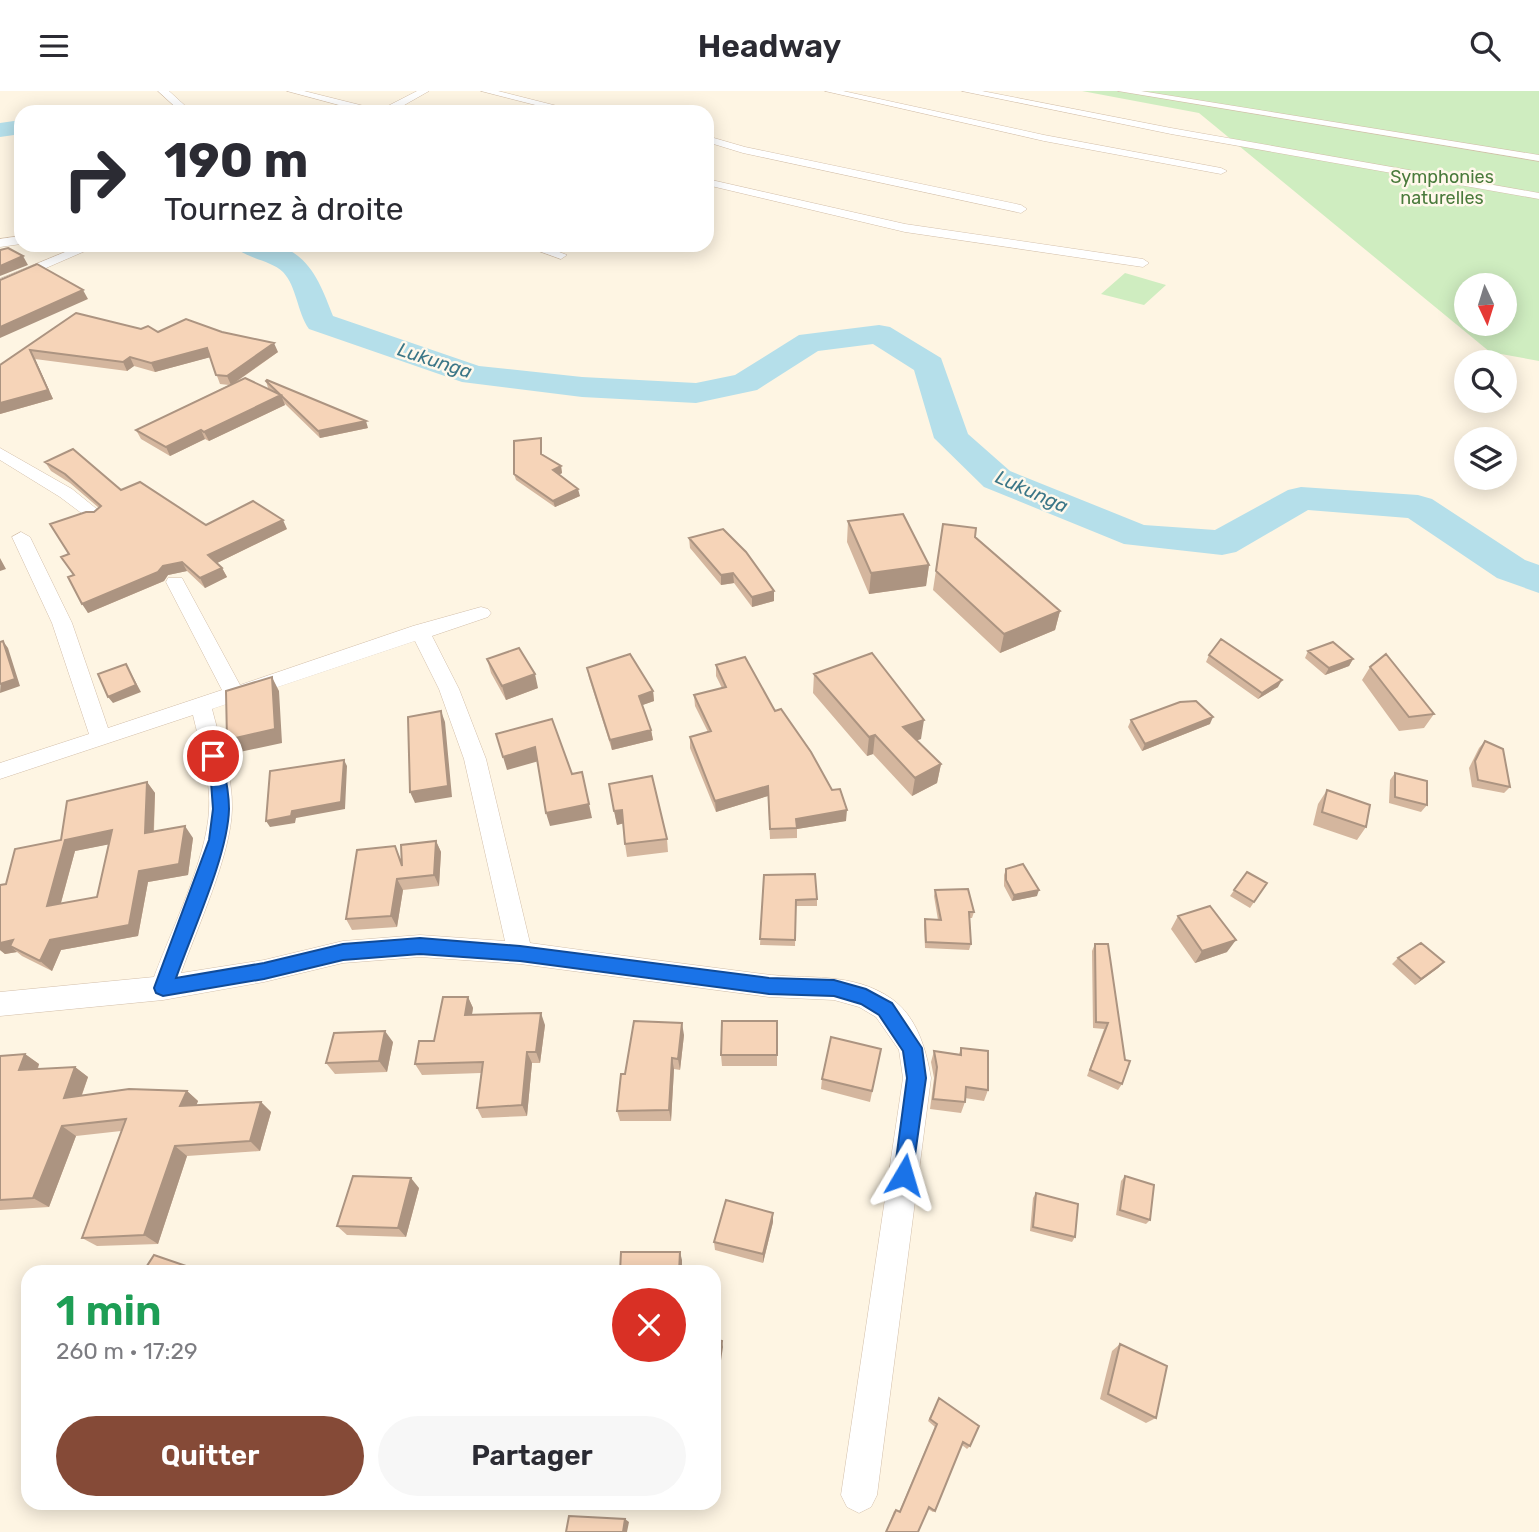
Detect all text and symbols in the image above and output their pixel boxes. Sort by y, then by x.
icon: menu [35,27,73,65]
text: Headway [698,27,841,65]
icon: search [1466,27,1504,65]
text: 190 m [164,131,308,189]
icon: right [49,133,140,224]
park label: Symphonies naturelles [1390,166,1494,209]
text: Tournez à droite [164,190,404,228]
north arrow [1454,273,1517,336]
map controls [1454,273,1517,490]
water label: Lukunga [395,338,475,383]
button: search [1454,350,1517,413]
button: layers [1454,427,1517,490]
water label: Lukunga [992,465,1072,518]
pin [183,726,243,786]
icon: arrive [194,737,232,775]
position arrow [867,1138,941,1212]
text: 1 min [56,1286,162,1336]
button: close [612,1288,686,1362]
text: 260 m · 17:29 [56,1337,198,1365]
button: Quitter [56,1416,364,1496]
button: Partager [378,1416,686,1496]

